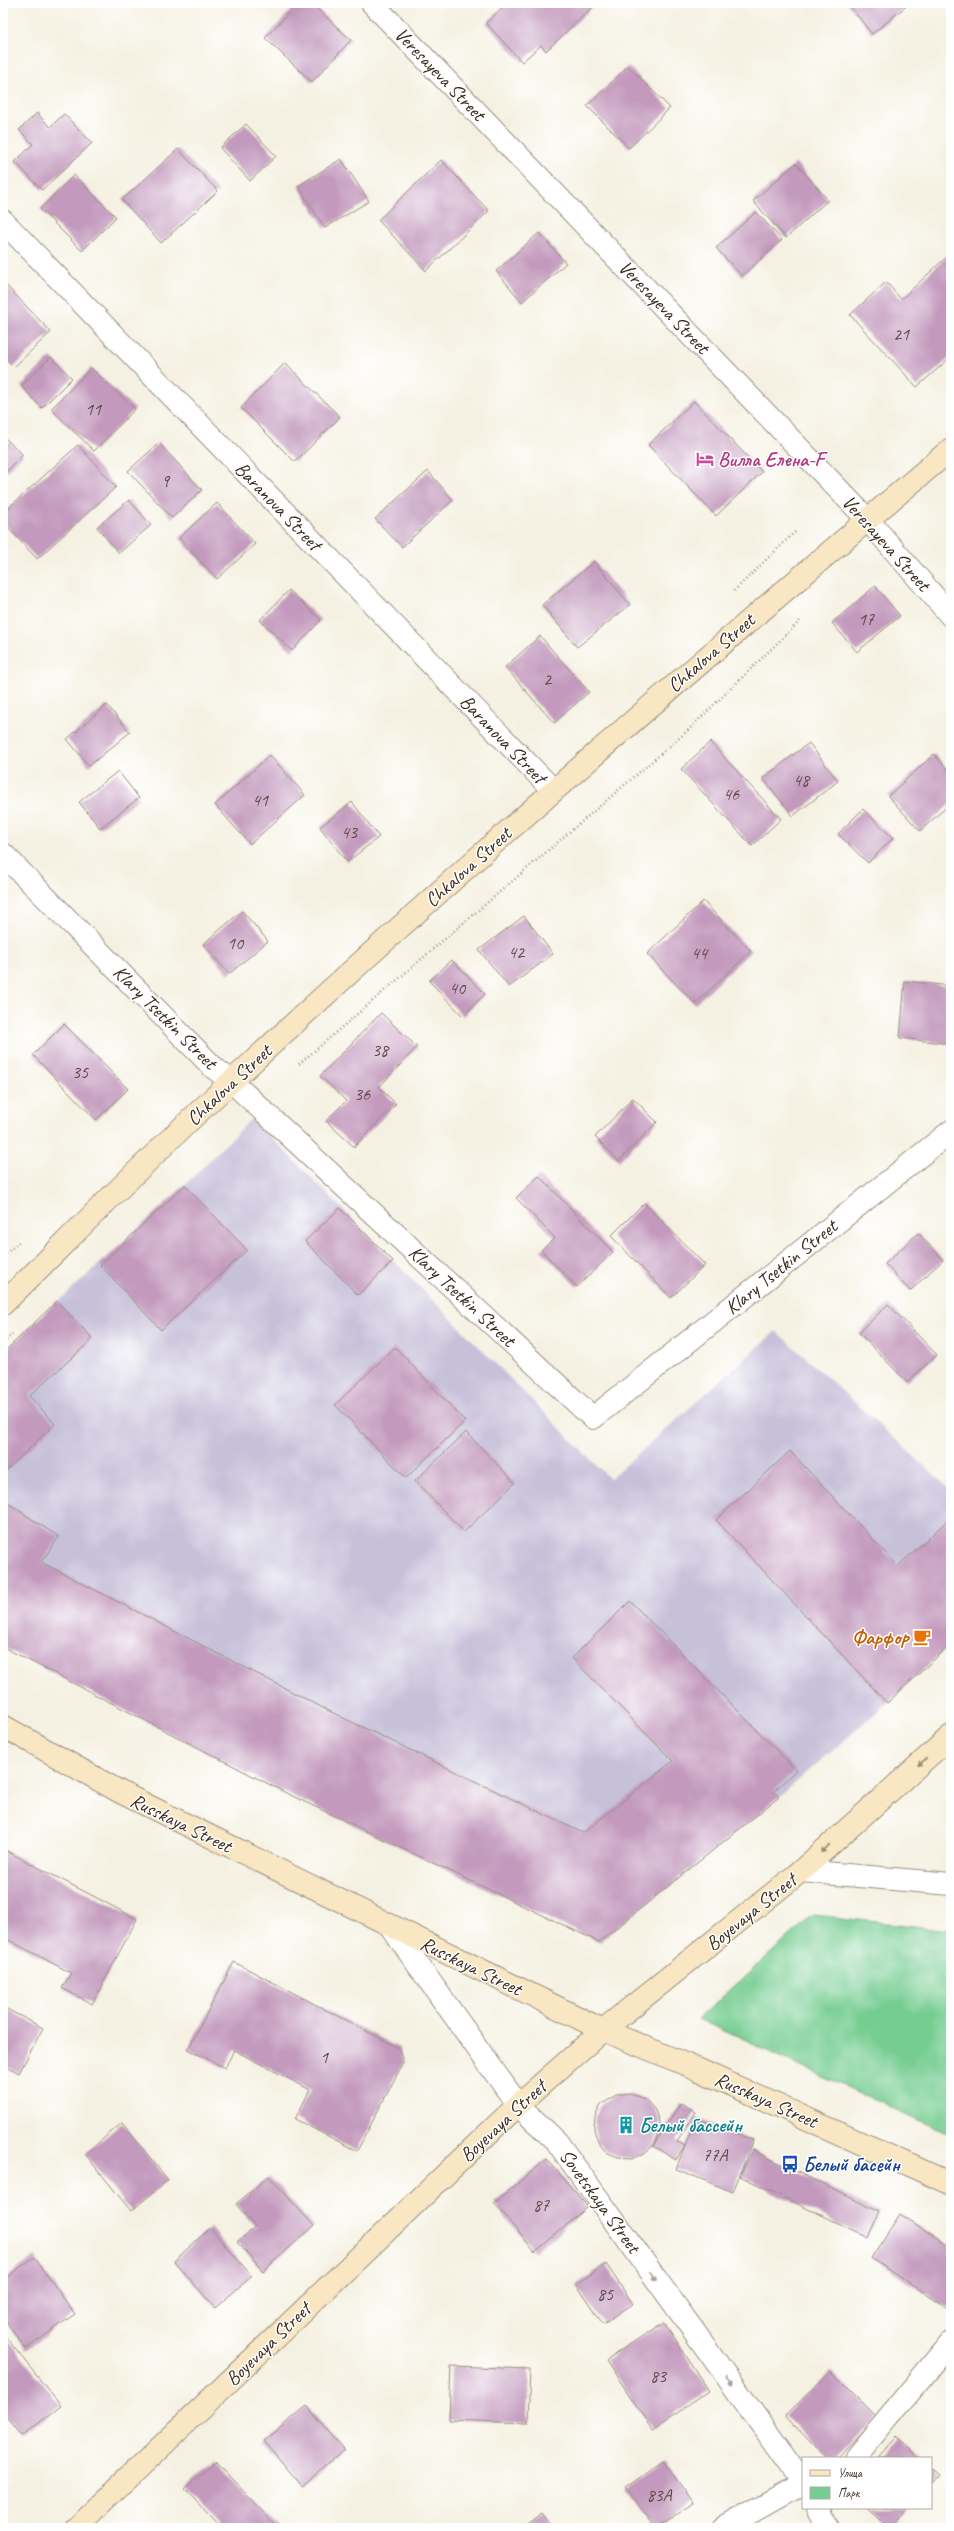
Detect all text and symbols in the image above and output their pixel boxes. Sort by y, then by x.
street label: Veresayeva Street [389,22,492,128]
street label: Veresayeva Street [613,255,716,361]
house number: 21 [893,323,910,345]
house number: 11 [85,398,102,420]
place label: Вилла Елена-F [718,447,829,472]
hotel icon: Вилла Елена-F [695,449,715,469]
street label: Baranova Street [229,456,329,558]
house number: 9 [161,470,171,492]
street label: Veresayeva Street [836,490,937,598]
street label: Chkalova Street [662,607,762,698]
house number: 17 [858,608,875,630]
house number: 2 [543,668,553,690]
street label: Baranova Street [454,689,554,791]
house number: 48 [793,769,811,791]
house number: 46 [723,783,740,805]
house number: 41 [252,789,269,811]
street label: Chkalova Street [419,820,518,912]
house number: 43 [341,821,359,843]
house number: 10 [227,932,245,954]
house number: 42 [508,941,526,963]
house number: 44 [691,942,709,964]
street label: Klary Tsetkin Street [108,960,224,1076]
house number: 40 [449,977,467,999]
street label: Chkalova Street [181,1037,279,1131]
house number: 38 [372,1039,390,1061]
house number: 35 [72,1061,89,1083]
house number: 36 [354,1083,371,1105]
street label: Klary Tsetkin Street [720,1213,844,1320]
street label: Klary Tsetkin Street [403,1240,522,1354]
place label: Фарфор [852,1625,911,1650]
cafe icon: Фарфор [912,1627,932,1647]
one-way arrow [917,1757,927,1767]
street label: Russkaya Street [126,1788,238,1859]
one-way arrow [821,1844,830,1853]
street label: Boyevaya Street [701,1866,804,1956]
street label: Russkaya Street [416,1931,528,2002]
house number: 1 [320,2046,329,2068]
street label: Russkaya Street [711,2066,823,2135]
street label: Boyevaya Street [454,2072,554,2167]
place label: Белый баcсейн [639,2113,743,2138]
building icon: Белый баcсейн [616,2115,636,2135]
street label: Sovetskaya Street [554,2144,647,2260]
house number: 77А [702,2144,729,2166]
place label: Белый басейн [803,2152,901,2177]
bus stop icon: Белый басейн [780,2154,800,2174]
house number: 87 [533,2194,550,2216]
one-way arrow [650,2270,658,2281]
house number: 85 [597,2283,614,2305]
street label: Boyevaya Street [220,2295,318,2391]
house number: 83 [650,2365,668,2387]
one-way arrow [726,2376,734,2386]
legend [802,2457,932,2509]
text: Улица [838,2465,863,2481]
house number: 83А [646,2484,673,2506]
text: Парк [838,2485,861,2501]

